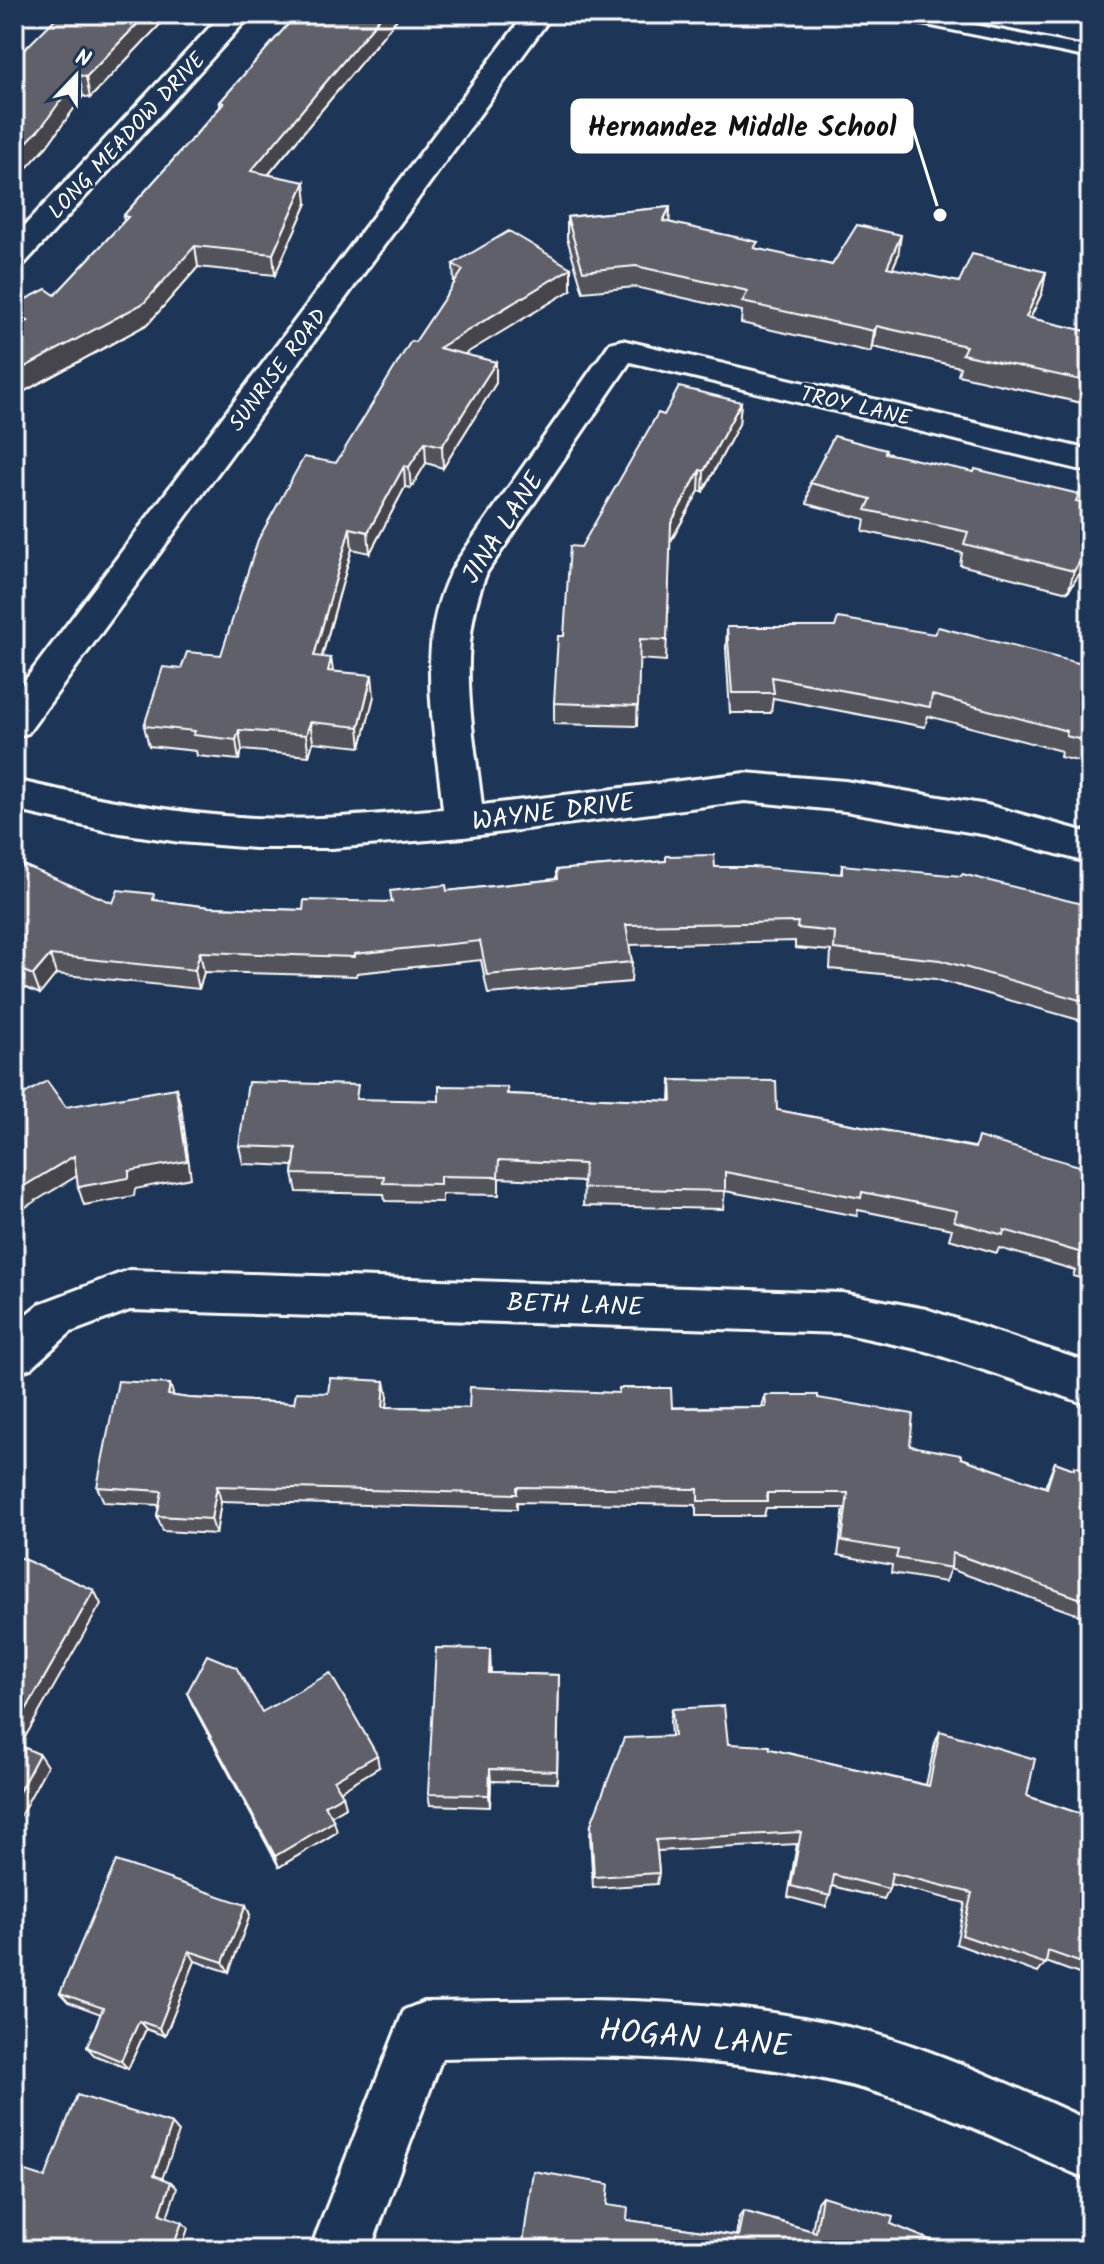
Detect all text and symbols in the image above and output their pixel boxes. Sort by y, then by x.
north arrow [36,36,116,116]
street label: LONG MEADOW DRIVE [42,46,210,224]
callout: Hernandez Middle School [572,100,912,152]
text: Hernandez Middle School [588,106,897,151]
street label: SUNRISE ROAD [221,301,337,440]
street label: TROY LANE [797,378,915,437]
street label: JINA LANE [452,463,556,593]
street label: WAYNE DRIVE [470,782,638,844]
street label: BETH LANE [506,1283,645,1329]
street label: HOGAN LANE [597,2006,794,2073]

